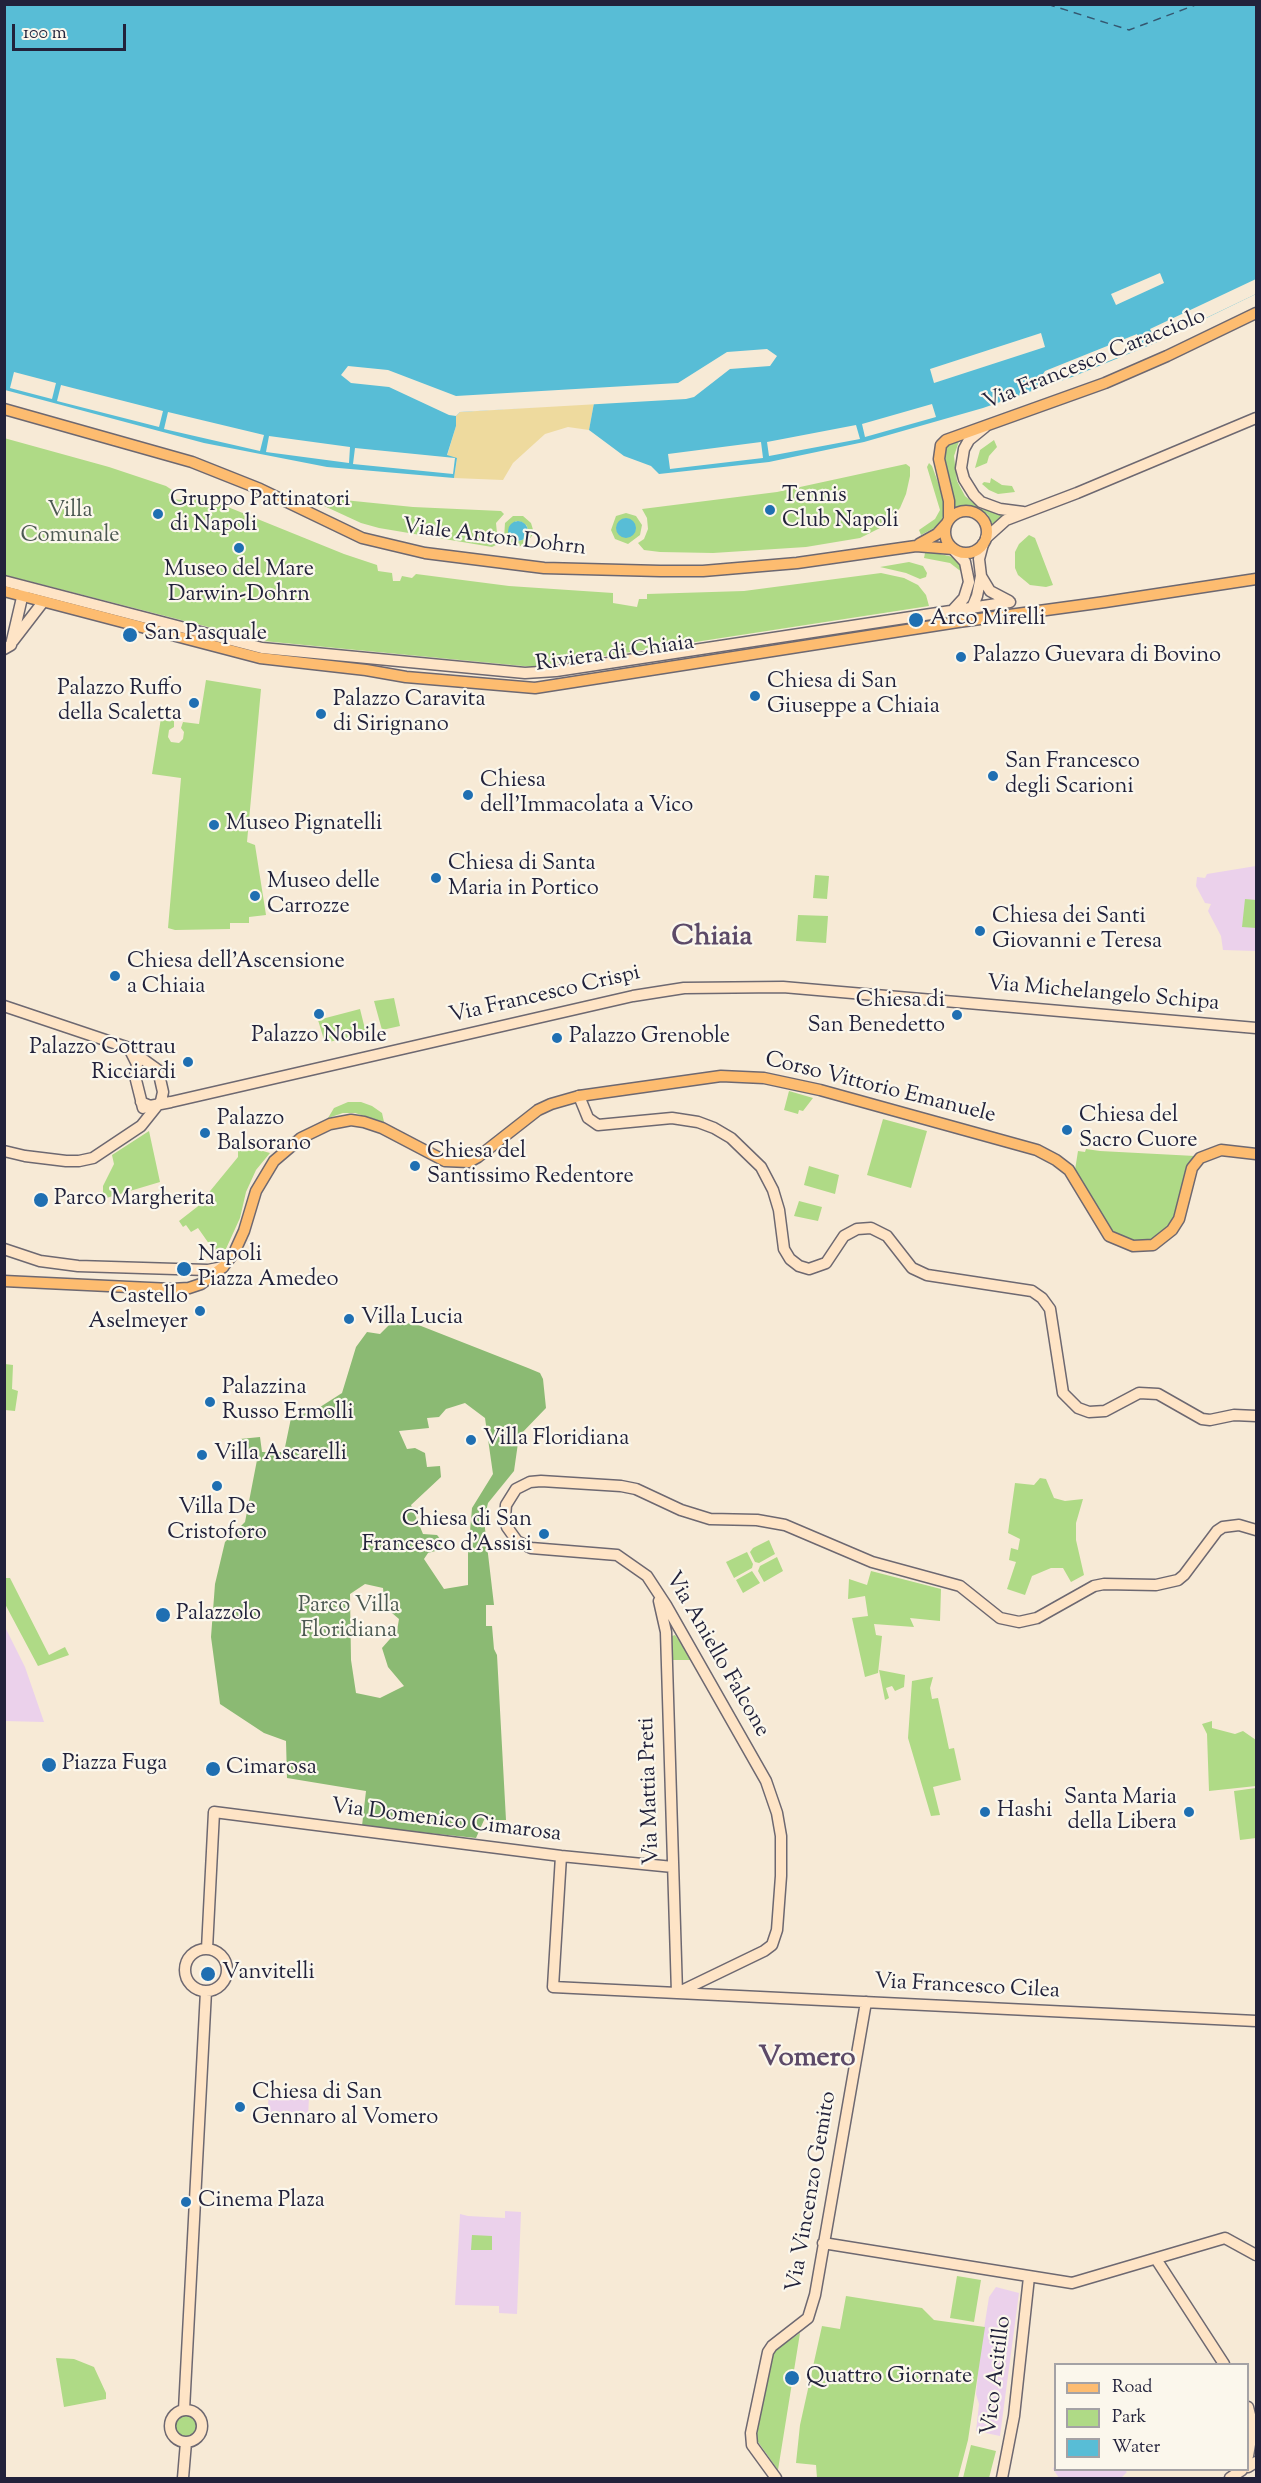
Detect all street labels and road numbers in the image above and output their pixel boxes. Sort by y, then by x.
street label: Via Francesco Caracciolo [980,304,1210,418]
street label: Viale Anton Dohrn [401,515,587,563]
street label: Riviera di Chiaia [534,631,696,679]
street label: Via Francesco Crispi [447,961,643,1031]
street label: Via Michelangelo Schipa [986,972,1220,1018]
street label: Corso Vittorio Emanuele [762,1048,998,1130]
street label: Via Aniello Falcone [658,1568,774,1742]
street label: Via Mattia Preti [635,1717,667,1865]
street label: Via Domenico Cimarosa [329,1795,563,1849]
street label: Via Francesco Cilea [873,1970,1061,2006]
street label: Via Vincenzo Gemito [782,2090,844,2294]
street label: Vico Acitillo [978,2315,1018,2437]

